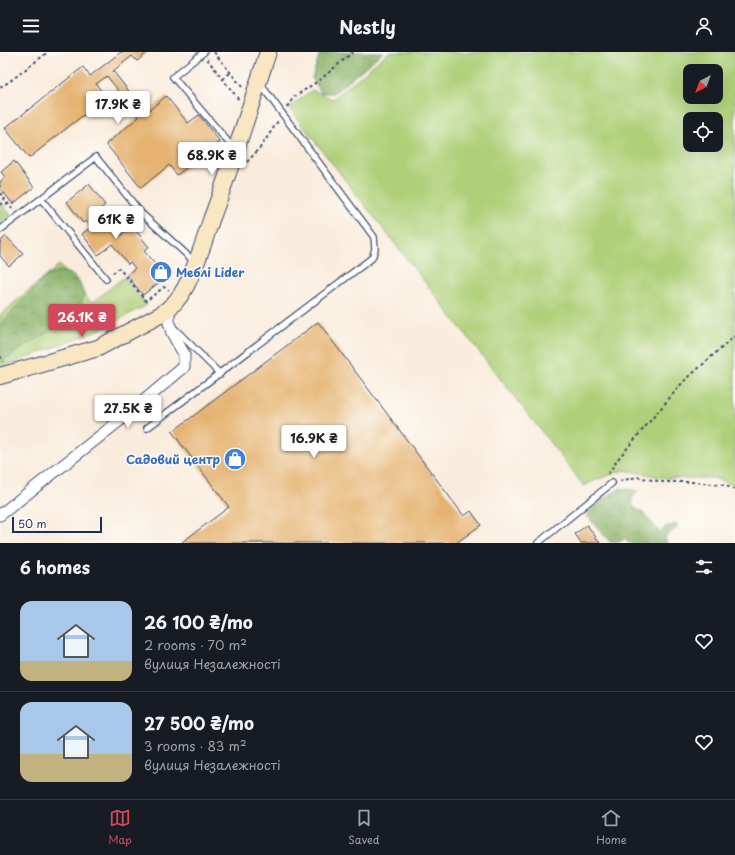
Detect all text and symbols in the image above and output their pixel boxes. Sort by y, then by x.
text: Nestly [339,13,396,40]
icon: menu [20,15,42,37]
icon: person [693,15,715,37]
north arrow [683,64,723,104]
map controls [683,64,723,152]
pin: 17.9K ₴ [81,91,155,125]
text: 17.9K ₴ [95,94,141,113]
button: locate [683,112,723,152]
pin: 68.9K ₴ [175,142,249,176]
text: 68.9K ₴ [187,145,237,164]
pin: 61K ₴ [88,206,144,240]
text: 61K ₴ [98,209,134,228]
shop icon: Меблі Lider [148,259,174,285]
place label: Меблі Lider [176,263,245,281]
pin: 26.1K ₴ [45,304,119,338]
text: 26.1K ₴ [57,307,107,326]
pin: 27.5K ₴ [91,395,165,429]
text: 27.5K ₴ [103,398,153,417]
pin: 16.9K ₴ [277,425,351,459]
text: 16.9K ₴ [290,428,338,447]
shop icon: Садовий центр [222,446,248,472]
place label: Садовий центр [126,450,220,468]
scale bar [12,515,102,534]
text: 50 m [18,515,47,532]
text: 6 homes [20,554,90,580]
icon: filters [693,556,715,578]
text: 26 100 ₴/mo [144,609,253,635]
icon: home [52,617,100,665]
icon: heart [693,630,715,652]
text: 2 rooms · 70 m² [144,635,247,654]
text: вулиця Незалежності [144,654,281,673]
text: 27 500 ₴/mo [144,710,254,736]
icon: home [52,718,100,766]
icon: heart [693,731,715,753]
text: 3 rooms · 83 m² [144,736,247,755]
text: вулиця Незалежності [144,755,281,774]
tab: Map [108,807,132,848]
tab: Saved [348,807,380,848]
tab: Home [596,807,627,848]

